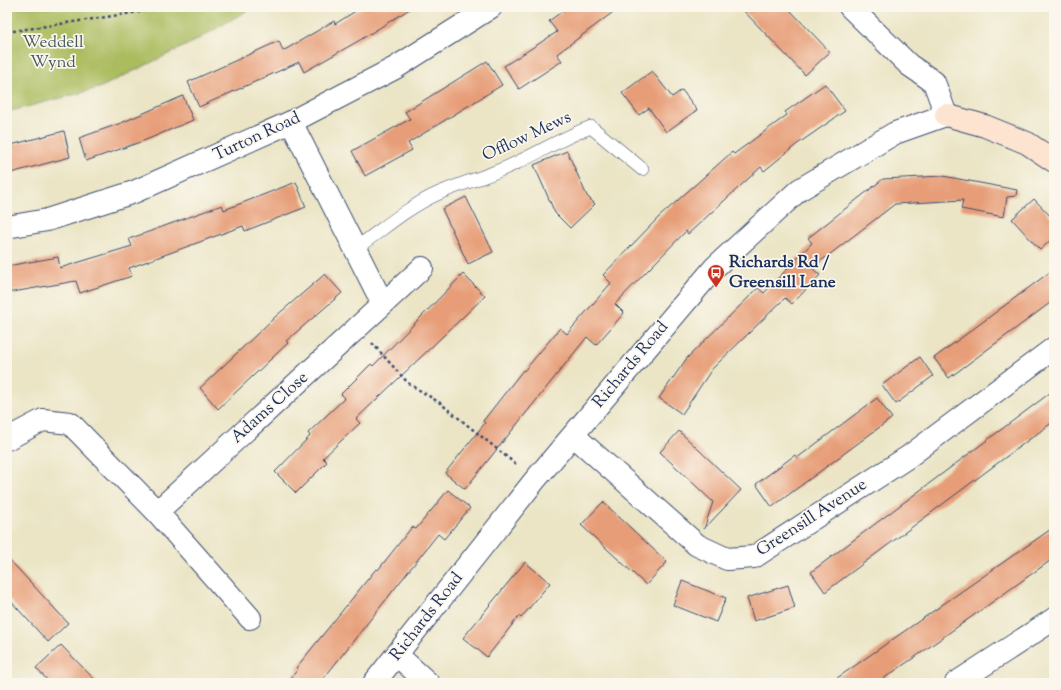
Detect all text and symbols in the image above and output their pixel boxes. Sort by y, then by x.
park label: Weddell Wynd [22,31,84,75]
street label: Turton Road [210,106,305,168]
street label: Offlow Mews [479,106,576,168]
place label: Richards Rd / Greensill Lane [729,251,836,295]
bus stop icon: Richards Rd / Greensill Lane [706,263,726,288]
street label: Richards Road [588,316,675,414]
street label: Adams Close [226,367,314,449]
street label: Greensill Avenue [752,473,872,563]
street label: Richards Road [385,567,470,666]

